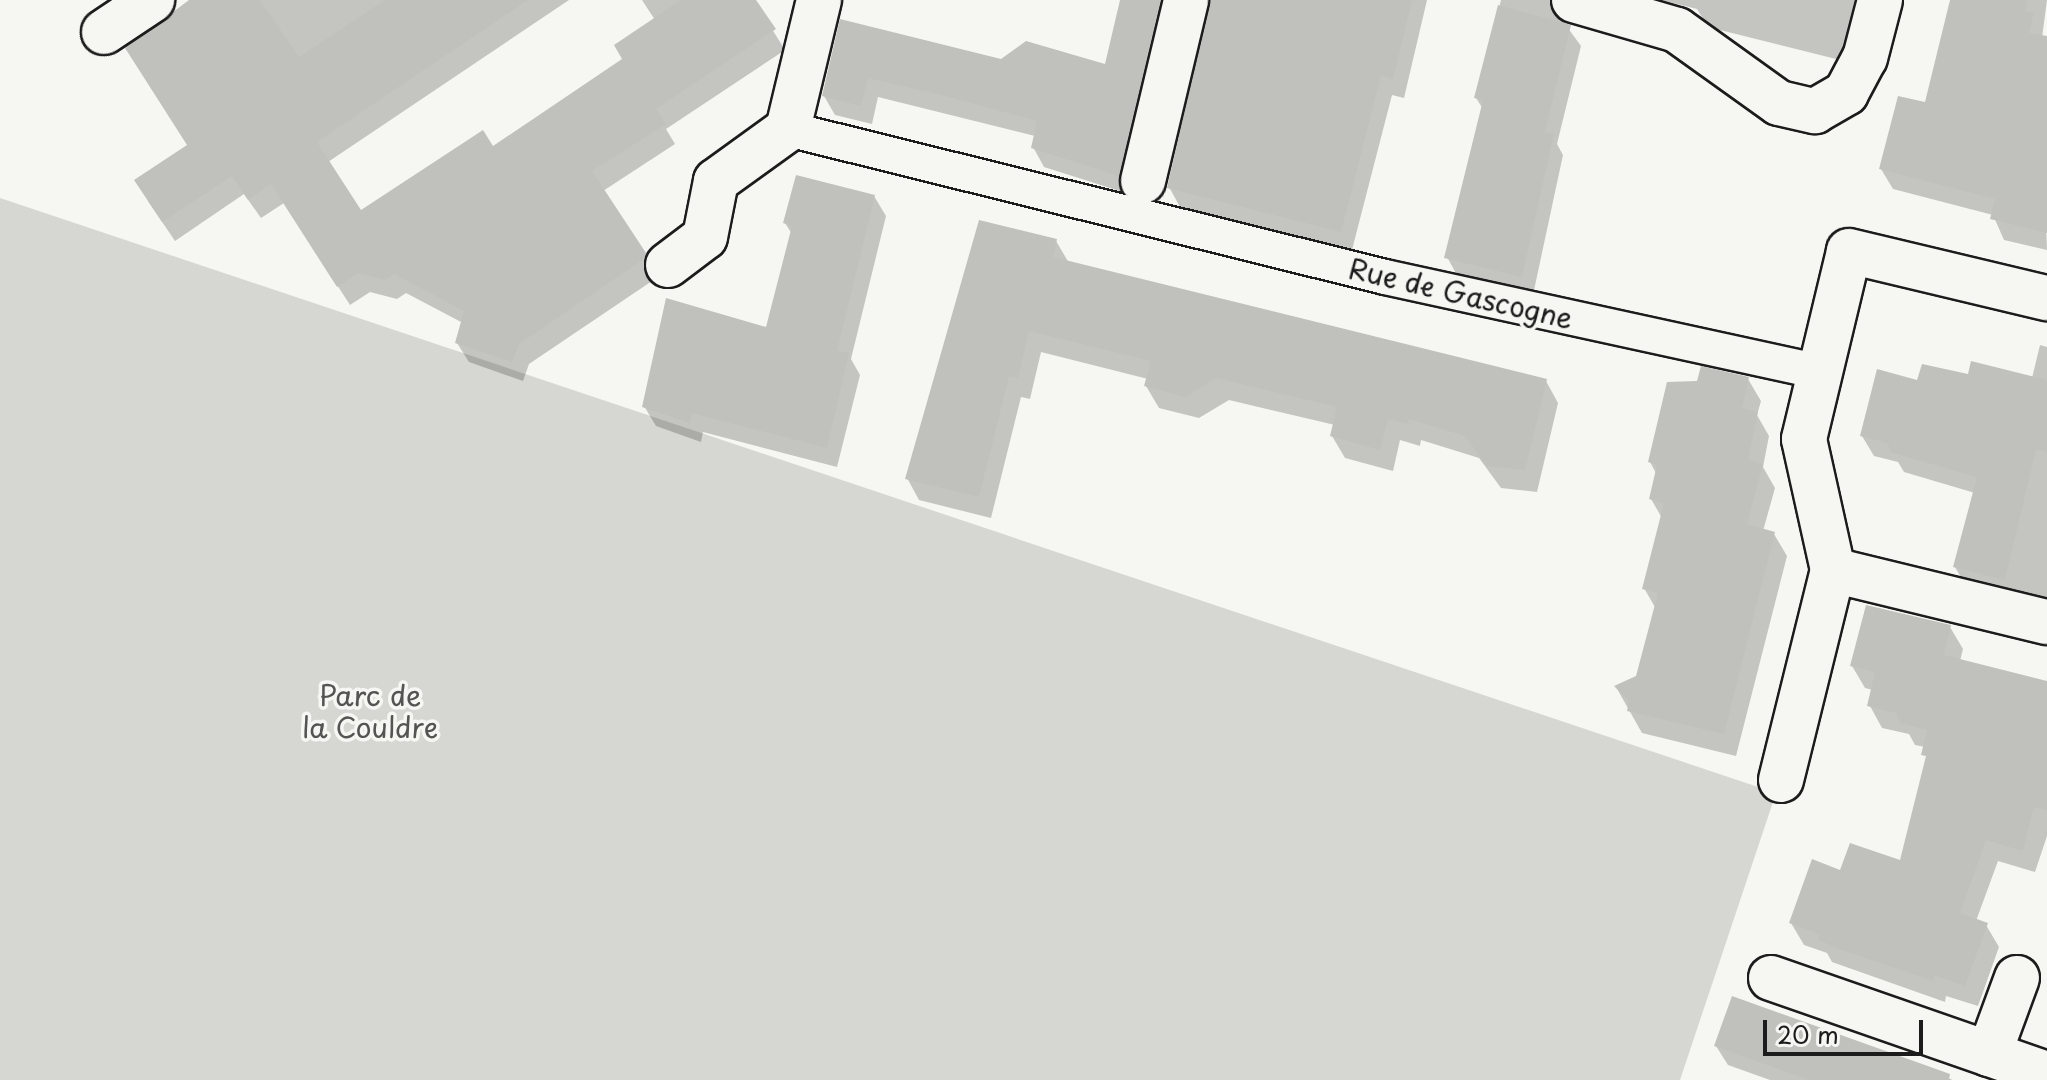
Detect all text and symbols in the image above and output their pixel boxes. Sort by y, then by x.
street label: Rue de Gascogne [1344,251,1578,335]
park label: Parc de la Couldre [301,678,439,744]
scale bar [1767,1004,1927,1054]
text: 20 m [1777,1016,1839,1052]

